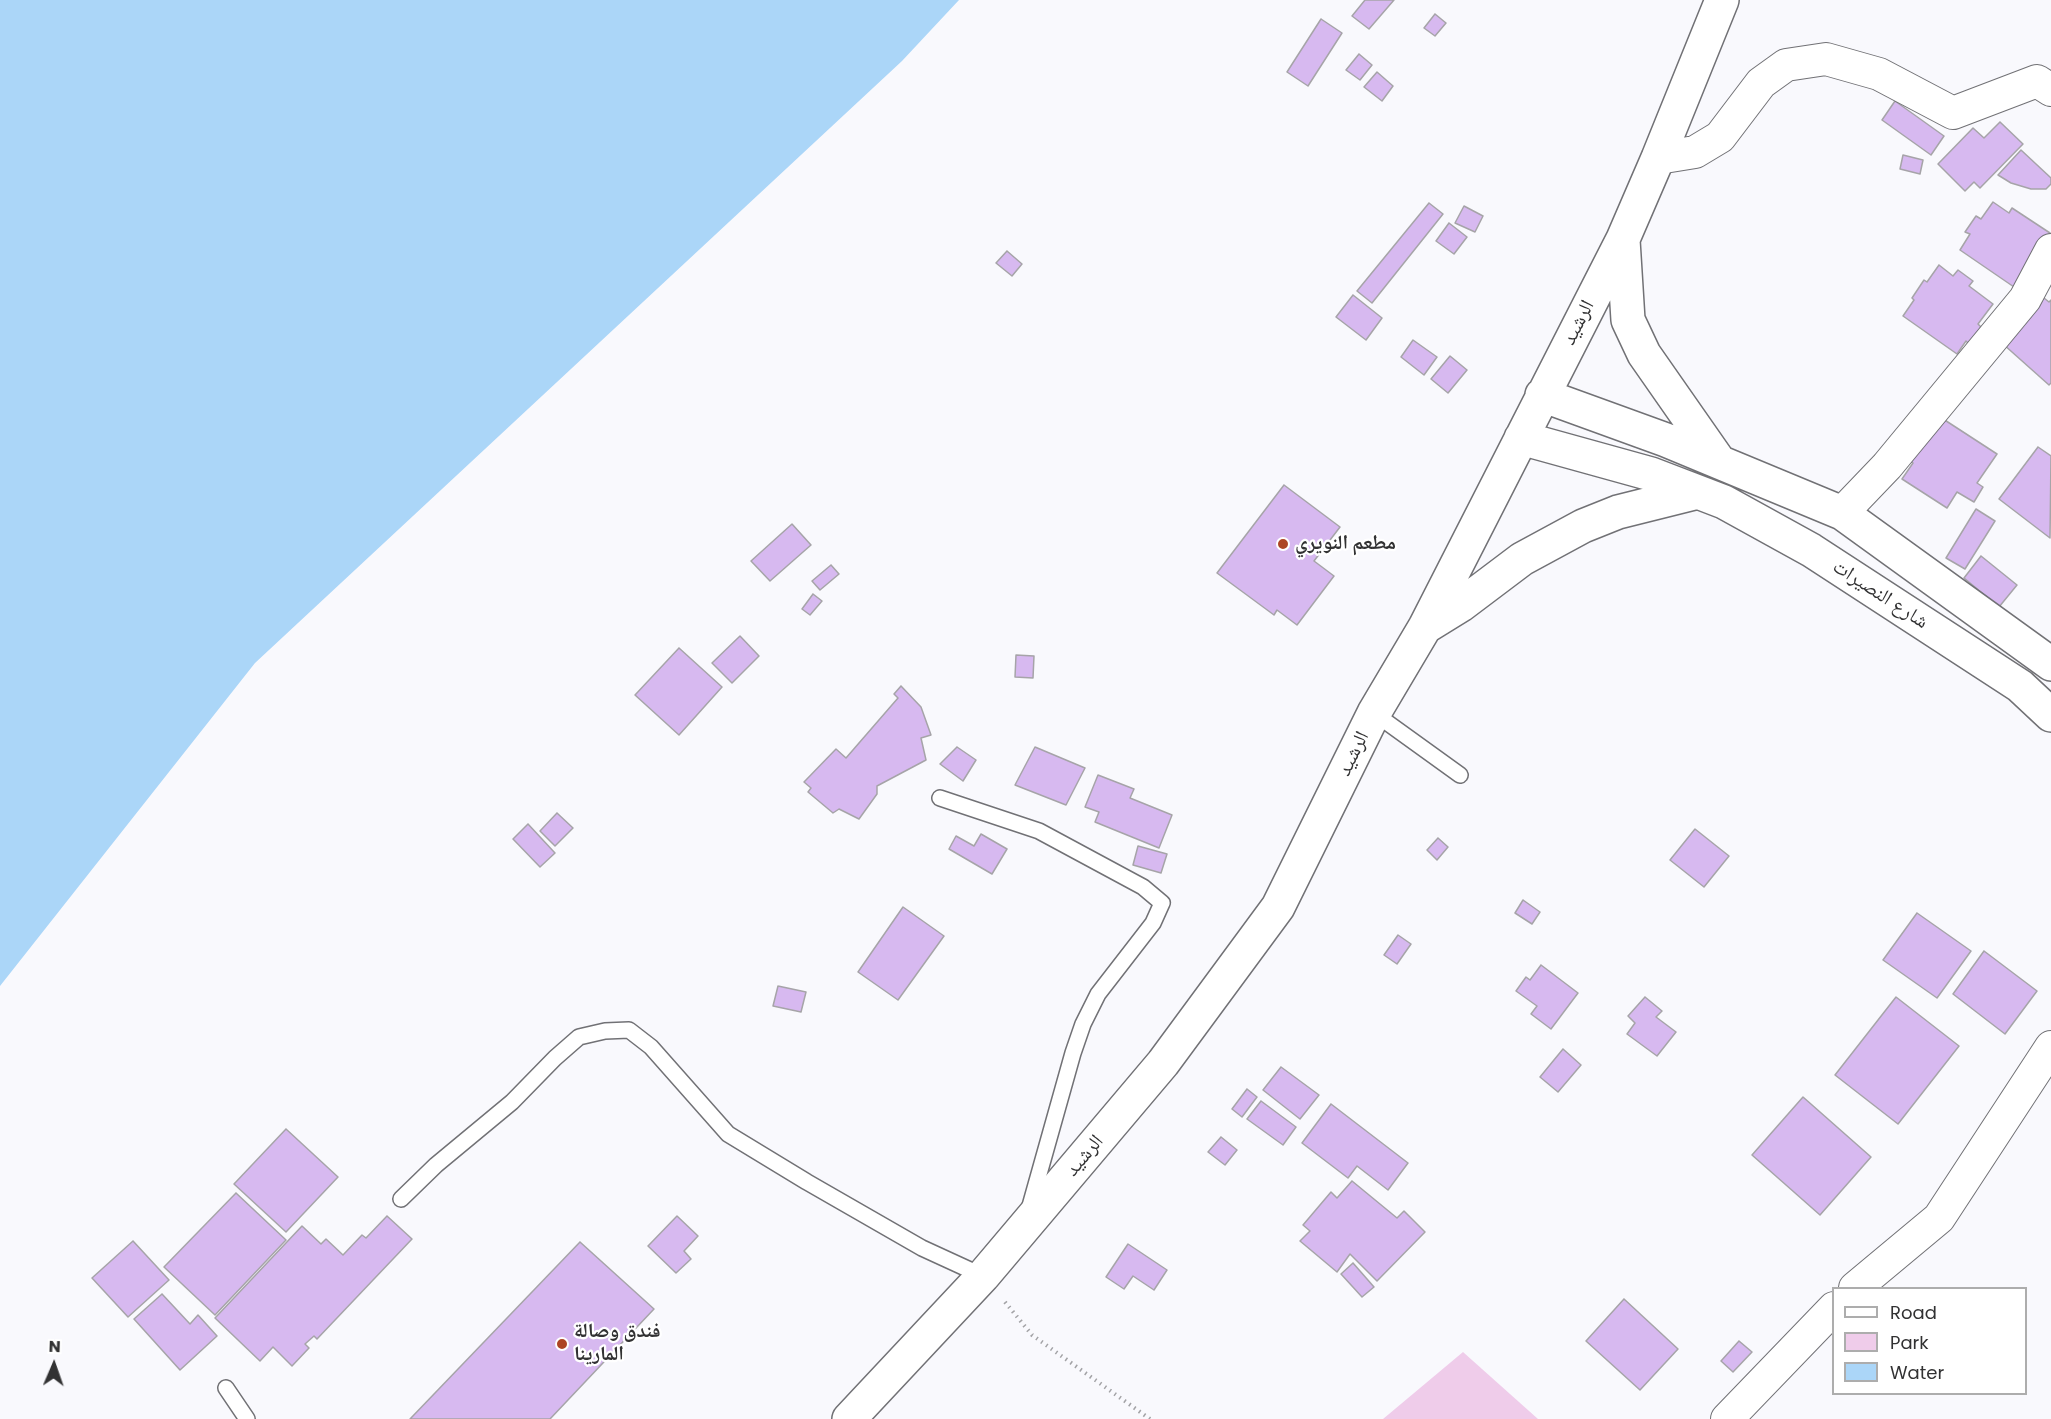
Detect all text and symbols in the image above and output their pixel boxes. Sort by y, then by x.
street label: الرشيد [1558,297,1600,349]
place label: مطعم النويري [1295,532,1396,556]
marker: مطعم النويري [1276,537,1290,551]
street label: شارع النصيرات [1828,555,1932,635]
street label: الرشيد [1333,728,1375,780]
street label: الرشيد [1061,1130,1109,1182]
legend [1832,1287,2027,1395]
text: Road [1890,1300,1937,1325]
place label: فندق وصالة المارينا [574,1320,661,1367]
text: Park [1890,1330,1929,1355]
north arrow [24,1335,84,1395]
text: N [48,1335,61,1358]
marker: فندق وصالة المارينا [555,1337,569,1351]
text: Water [1890,1360,1944,1385]

